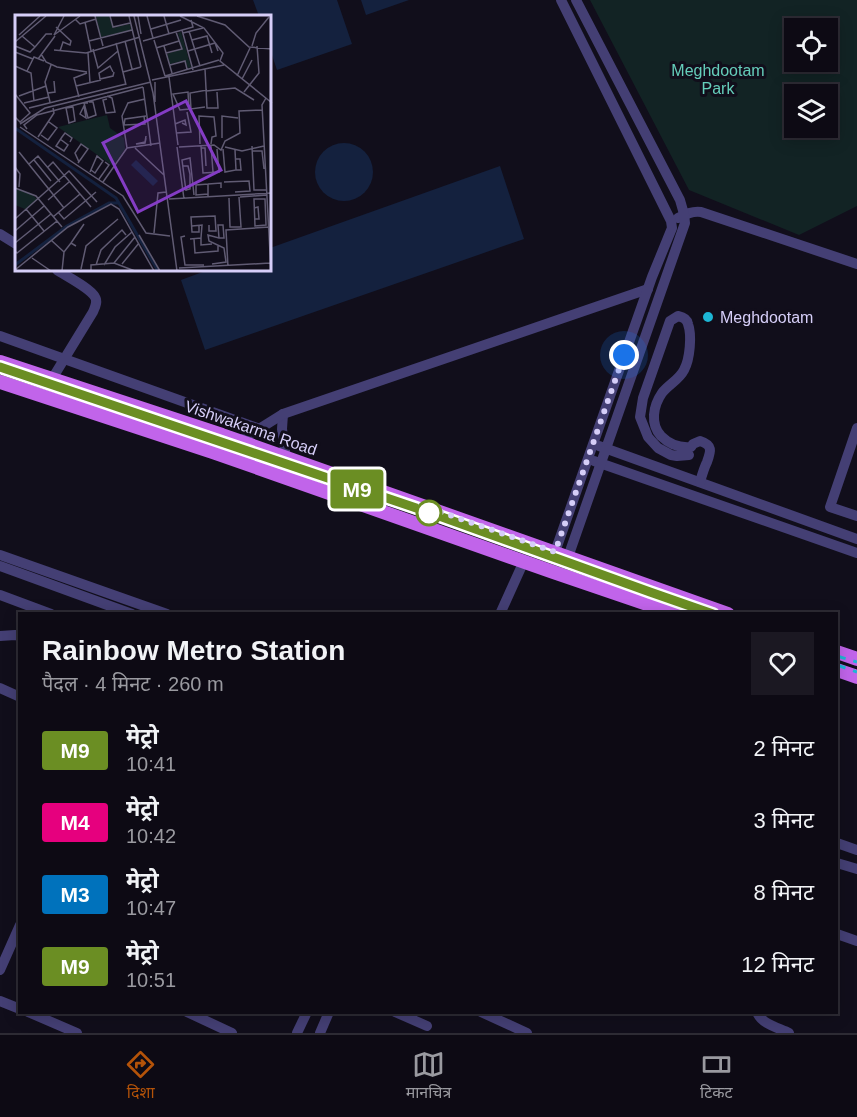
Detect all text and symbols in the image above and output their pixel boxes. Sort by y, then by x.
inset map [15,15,272,272]
map controls [784,18,838,138]
button: locate [784,18,838,72]
park label: Meghdootam Park [671,62,765,97]
button: layers [784,84,838,138]
place label: Meghdootam [720,309,813,326]
marker: Meghdootam [701,310,715,324]
your location [609,340,639,370]
street label: Vishwakarma Road [183,397,319,459]
line badge: M9 [330,470,384,508]
text: M9 [342,478,372,501]
unlabelled marker [416,500,442,526]
button: heart [751,632,814,695]
text: Rainbow Metro Station [42,635,345,666]
text: पैदल · 4 मिनट · 260 m [42,673,224,695]
text: मेट्रो [126,724,159,749]
text: 2 मिनट [754,736,814,761]
text: M9 [60,739,90,762]
text: 10:41 [126,753,176,775]
text: मेट्रो [126,796,159,821]
text: 3 मिनट [754,808,814,833]
text: M4 [60,811,90,834]
text: 10:42 [126,825,176,847]
text: मेट्रो [126,868,159,893]
text: 8 मिनट [754,880,814,905]
text: M3 [60,883,90,906]
text: 10:47 [126,897,176,919]
text: मेट्रो [126,940,159,965]
text: 12 मिनट [741,952,814,977]
text: M9 [60,955,90,978]
text: 10:51 [126,969,176,991]
tab: दिशा [124,1048,157,1105]
tab: मानचित्र [406,1048,451,1105]
tab: टिकट [700,1048,733,1105]

